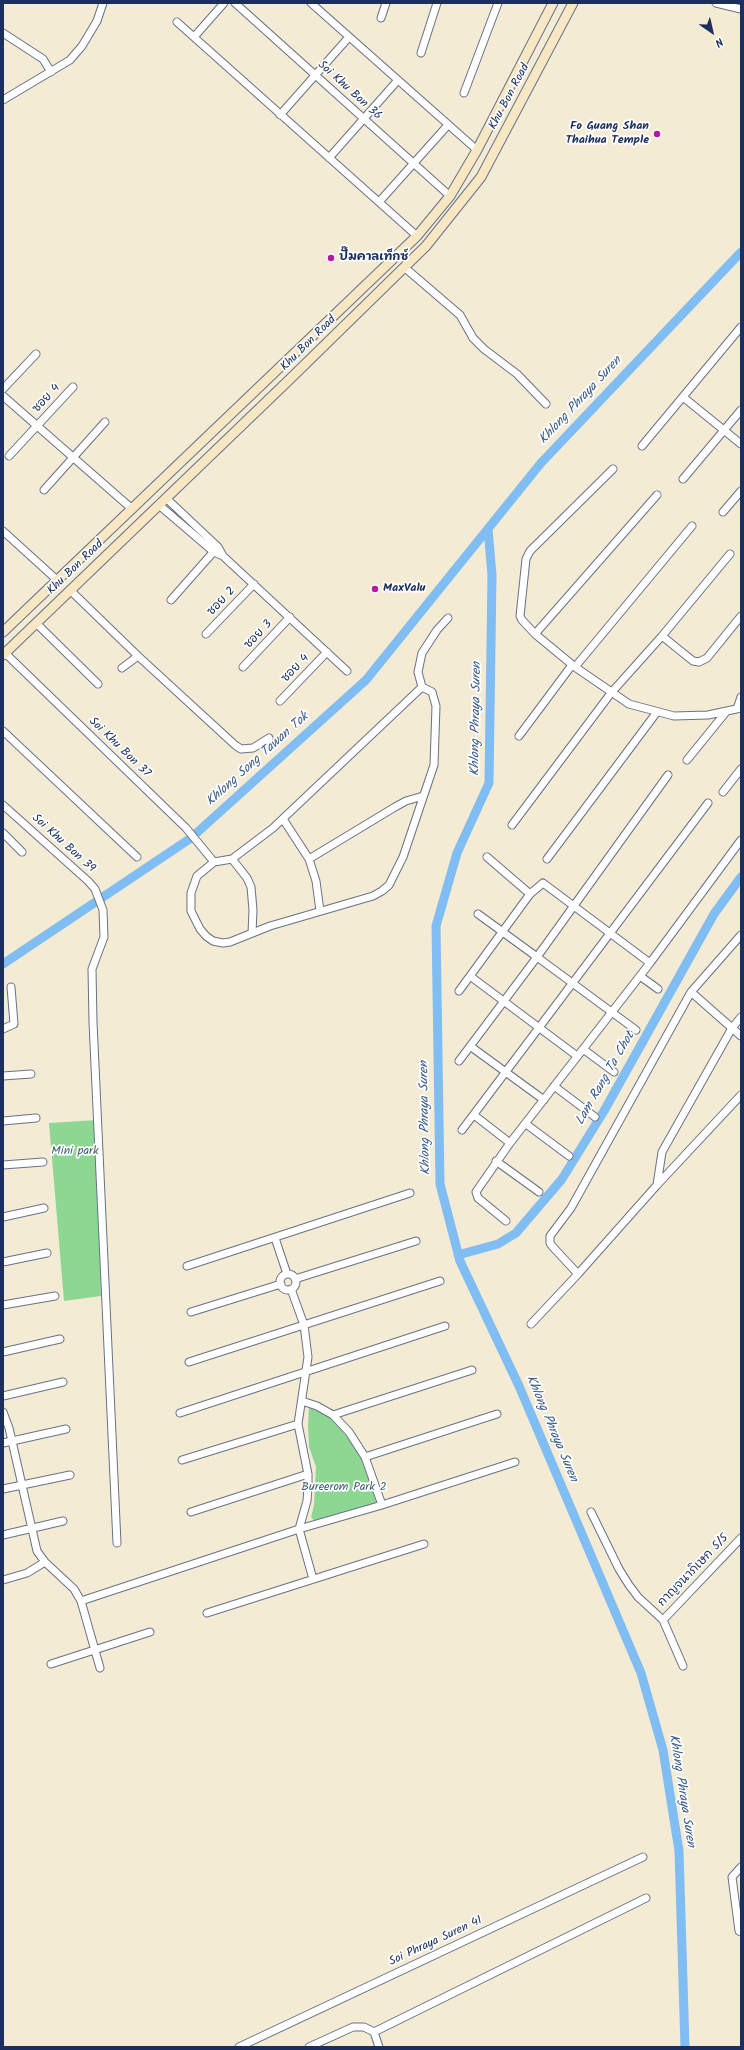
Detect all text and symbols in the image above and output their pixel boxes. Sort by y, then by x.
north arrow [692,12,732,52]
text: N [711,33,727,51]
street label: Soi Khu Bon 36 [314,58,384,124]
street label: Khu Bon Road [487,62,533,132]
place label: Fo Guang Shan Thaihua Temple [565,120,649,148]
marker: Fo Guang Shan Thaihua Temple [652,129,662,139]
place label: ปั๊มคาลเท็กซ์ [339,251,408,265]
marker: ปั๊มคาลเท็กซ์ [326,253,336,263]
street label: Khu Bon Road [278,313,340,375]
water label: Khlong Phraya Suren [536,354,626,448]
street label: ซอย 4 [30,382,64,416]
street label: Khu Bon Road [45,538,107,598]
place label: MaxValu [383,582,425,596]
marker: MaxValu [370,584,380,594]
street label: ซอย 2 [205,585,239,619]
street label: ซอย 3 [242,618,276,652]
street label: ซอย 4 [279,652,313,686]
water label: Khlong Phraya Suren [468,662,486,776]
water label: Khlong Song Tawan Tok [204,710,312,810]
street label: Soi Khu Bon 37 [85,715,153,781]
street label: Soi Khu Bon 39 [28,812,98,876]
water label: Lam Rang Ta Chot [573,1030,639,1128]
water label: Khlong Phraya Suren [417,1061,435,1175]
park label: Mini park [51,1145,99,1159]
water label: Khlong Phraya Suren [522,1373,580,1485]
park label: Bureerom Park 2 [301,1481,387,1495]
street label: กาญจนาภิเษก 5/5 [656,1532,732,1610]
water label: Khlong Phraya Suren [664,1733,698,1849]
street label: Soi Phraya Suren 41 [387,1914,485,1970]

